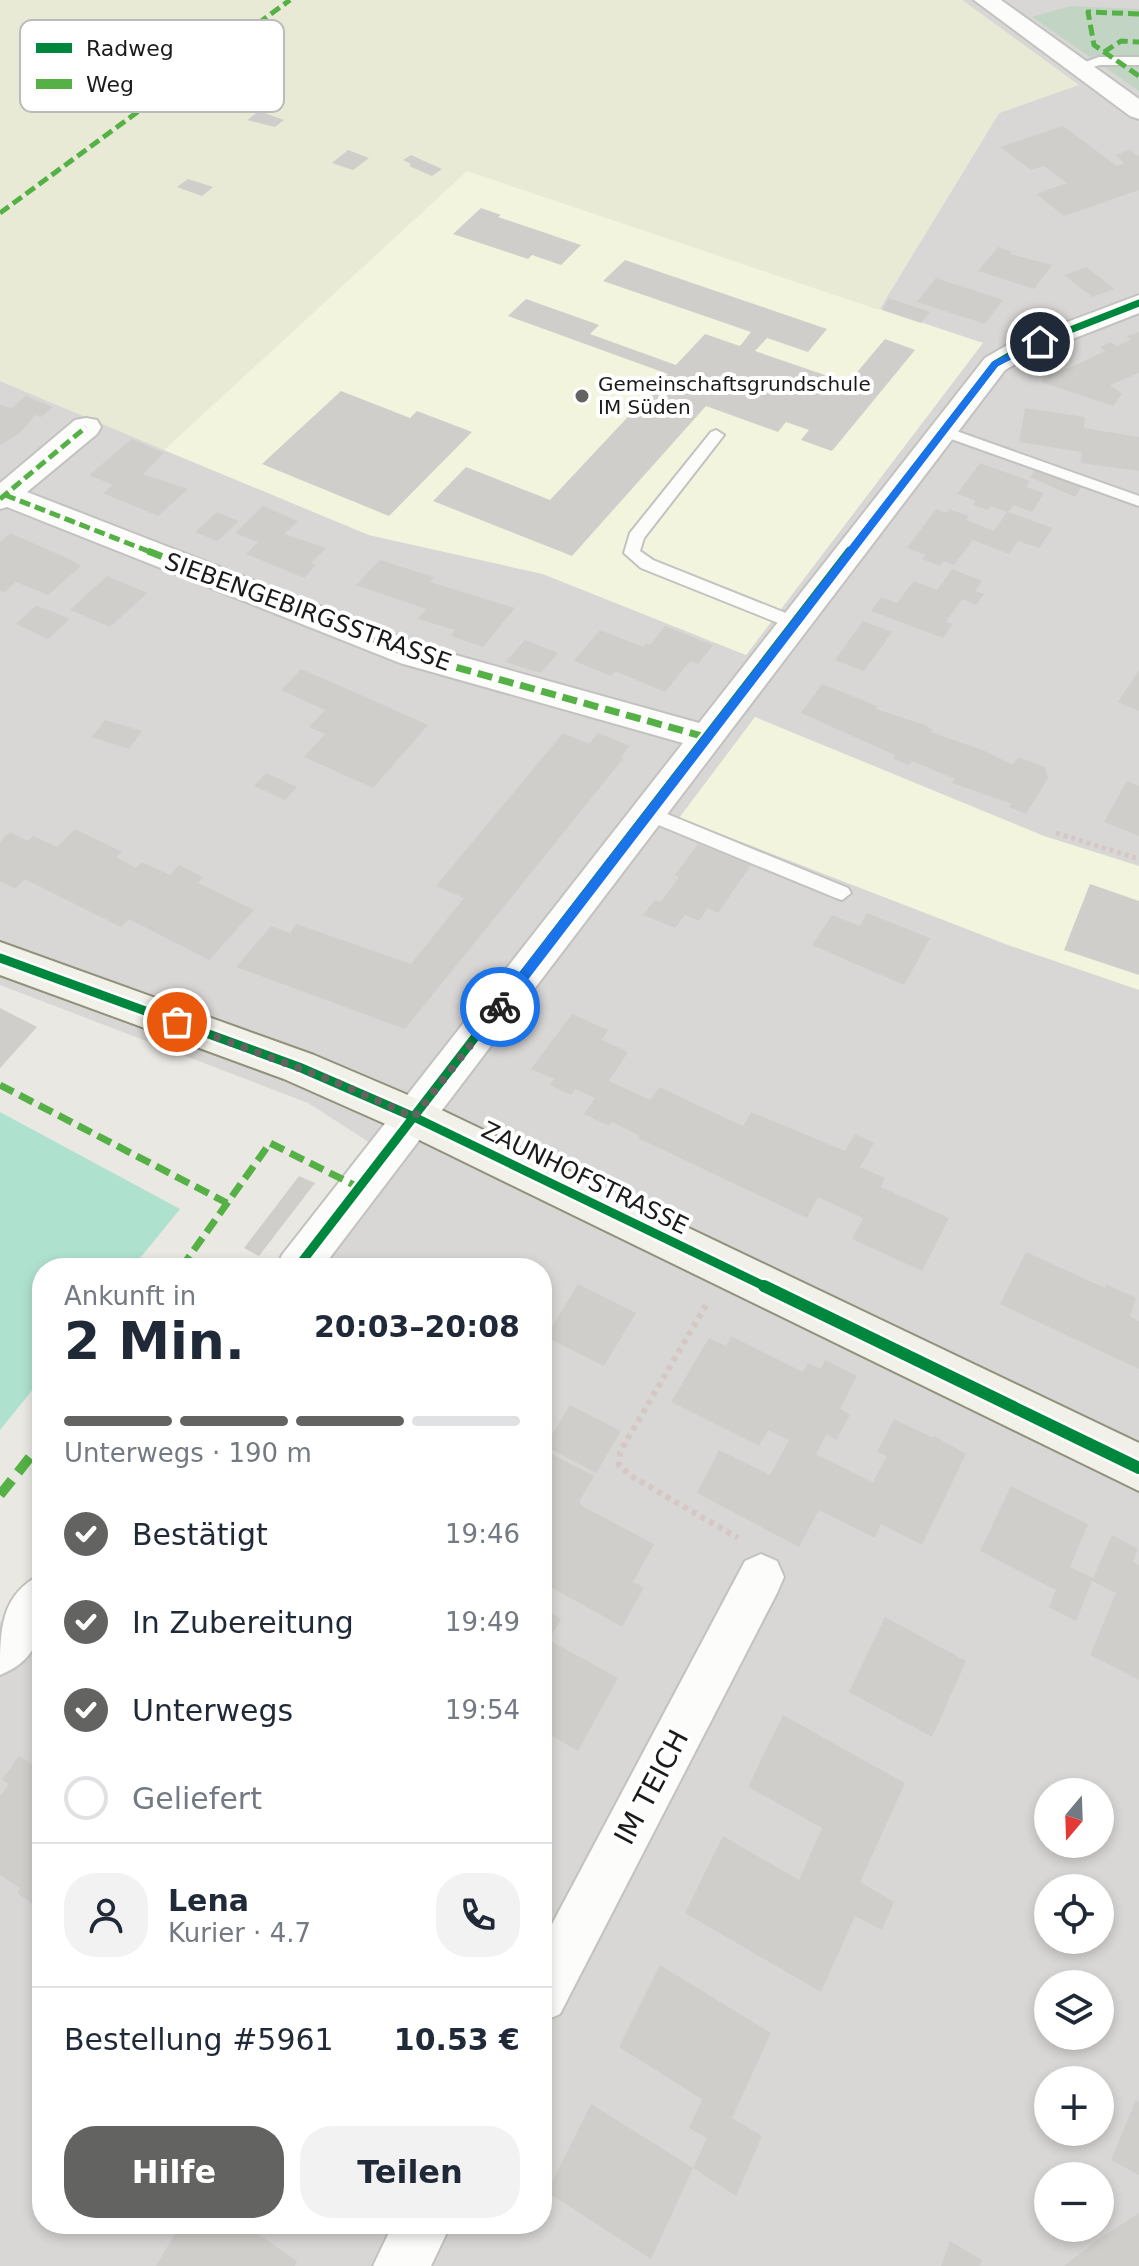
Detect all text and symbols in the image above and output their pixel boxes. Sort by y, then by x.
legend [20,20,284,112]
text: Radweg [86,36,174,61]
text: Weg [86,72,134,97]
pin [1006,308,1074,376]
icon: home [1018,320,1062,364]
place label: Gemeinschaftsgrundschule IM Süden [598,372,871,419]
marker: Gemeinschaftsgrundschule IM Süden [573,387,591,405]
street label: SIEBENGEBIRGSSTRASSE [161,547,455,677]
courier [460,967,540,1047]
icon: bike [478,985,522,1029]
pin [143,988,211,1056]
icon: bag [155,1000,199,1044]
street label: ZAUNHOFSTRASSE [477,1116,693,1240]
text: Ankunft in [64,1281,196,1311]
text: 20:03–20:08 [314,1309,520,1344]
text: 2 Min. [64,1311,245,1371]
text: Unterwegs · 190 m [64,1438,312,1468]
icon: check [64,1512,108,1556]
text: Bestätigt [132,1517,268,1552]
text: 19:46 [445,1519,520,1549]
icon: check [64,1600,108,1644]
text: In Zubereitung [132,1605,354,1640]
text: 19:49 [445,1607,520,1637]
icon: check [64,1688,108,1732]
text: Unterwegs [132,1693,293,1728]
text: 19:54 [445,1695,520,1725]
street label: IM TEICH [608,1724,695,1850]
north arrow [1034,1778,1114,1858]
map controls [1034,1778,1114,2242]
text: Geliefert [132,1781,262,1816]
button: person [64,1873,148,1957]
button: phone [436,1873,520,1957]
button: locate [1034,1874,1114,1954]
text: Lena [168,1883,249,1918]
text: Kurier · 4.7 [168,1918,311,1948]
button: layers [1034,1970,1114,2050]
text: Bestellung #5961 [64,2022,334,2057]
text: 10.53 € [394,2022,520,2057]
button: + [1034,2066,1114,2146]
button: Hilfe [64,2126,284,2218]
button: Teilen [300,2126,520,2218]
button: − [1034,2162,1114,2242]

